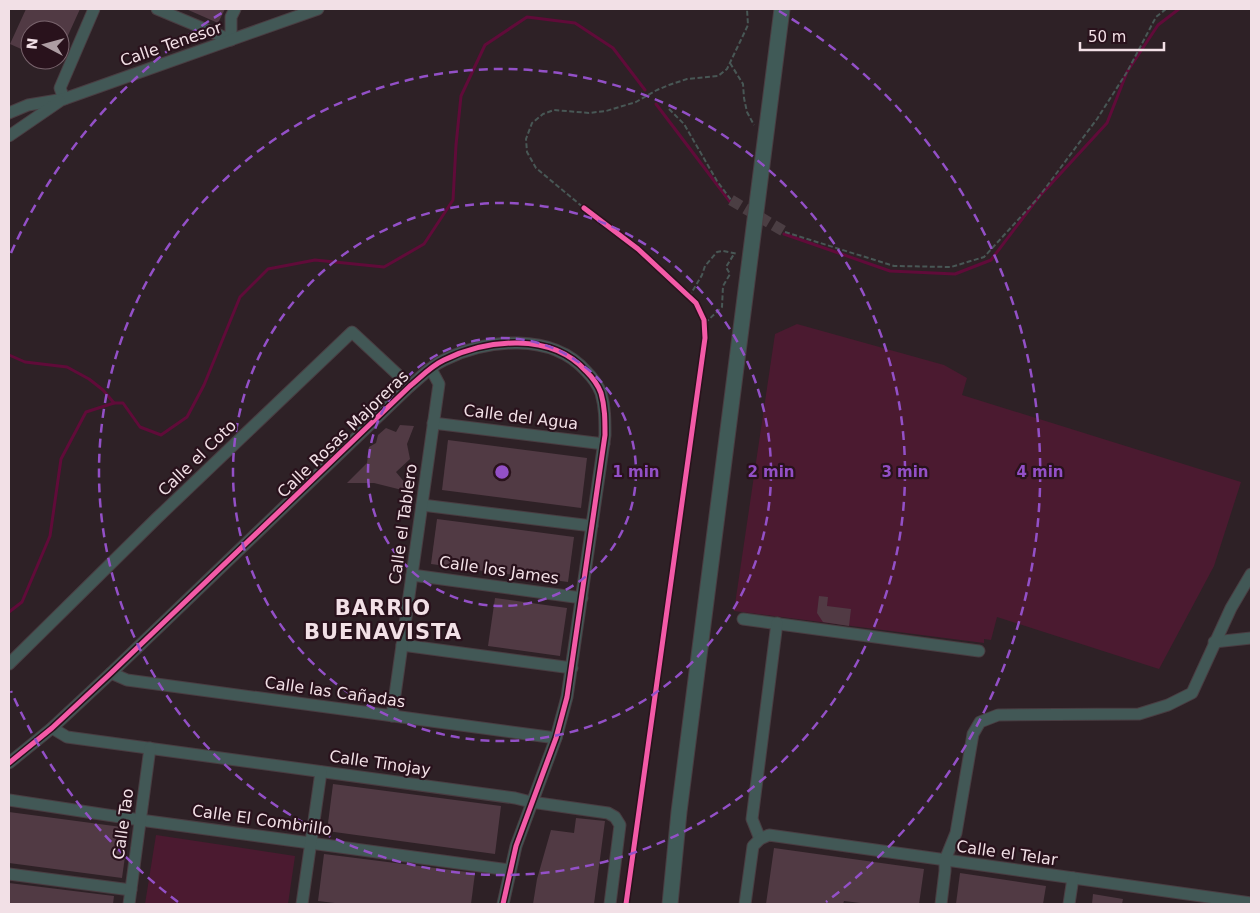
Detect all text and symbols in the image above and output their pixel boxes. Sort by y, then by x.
street label: Calle Tenesor [118,18,225,70]
north arrow [20,20,70,70]
scale bar [1080,20,1164,52]
text: 50 m [1088,28,1126,46]
text: N [24,37,41,50]
street label: Calle Rosas Majoreras [273,366,413,502]
street label: Calle del Agua [463,401,579,433]
street label: Calle el Coto [154,416,240,500]
street label: Calle el Tablero [385,462,421,586]
centre of rings [493,463,511,481]
text: 1 min [612,463,660,481]
text: 2 min [747,463,795,481]
text: 3 min [881,463,929,481]
text: 4 min [1016,463,1064,481]
street label: Calle los James [438,552,560,588]
district label: BARRIO BUENAVISTA [304,596,462,644]
street label: Calle las Cañadas [264,673,406,711]
street label: Calle Tinojay [328,746,432,780]
street label: Calle Tao [109,787,137,861]
street label: Calle El Combrillo [191,801,333,839]
street label: Calle el Telar [955,837,1059,870]

